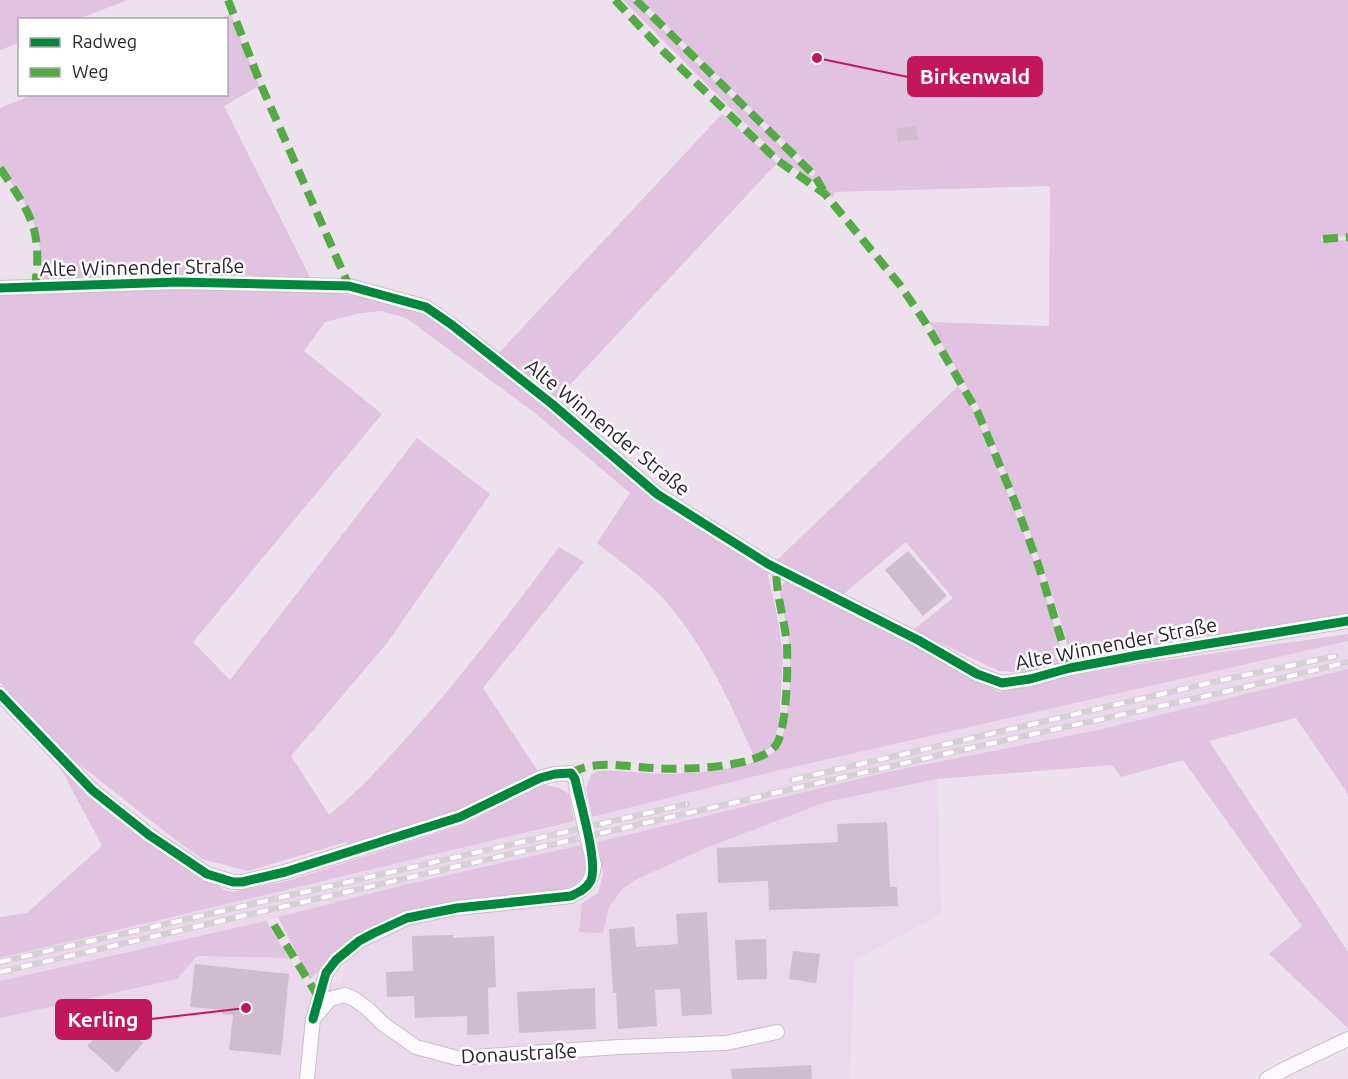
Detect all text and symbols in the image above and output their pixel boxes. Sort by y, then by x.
legend [18,18,228,96]
text: Radweg [72,31,137,51]
callout: Birkenwald [908,57,1042,96]
text: Weg [72,61,109,81]
text: Birkenwald [920,64,1030,88]
street label: Alte Winnender Straße [39,254,245,280]
street label: Alte Winnender Straße [521,354,695,500]
street label: Alte Winnender Straße [1013,612,1219,674]
callout: Kerling [56,1000,151,1039]
text: Kerling [68,1007,138,1031]
street label: Donaustraße [460,1038,578,1068]

